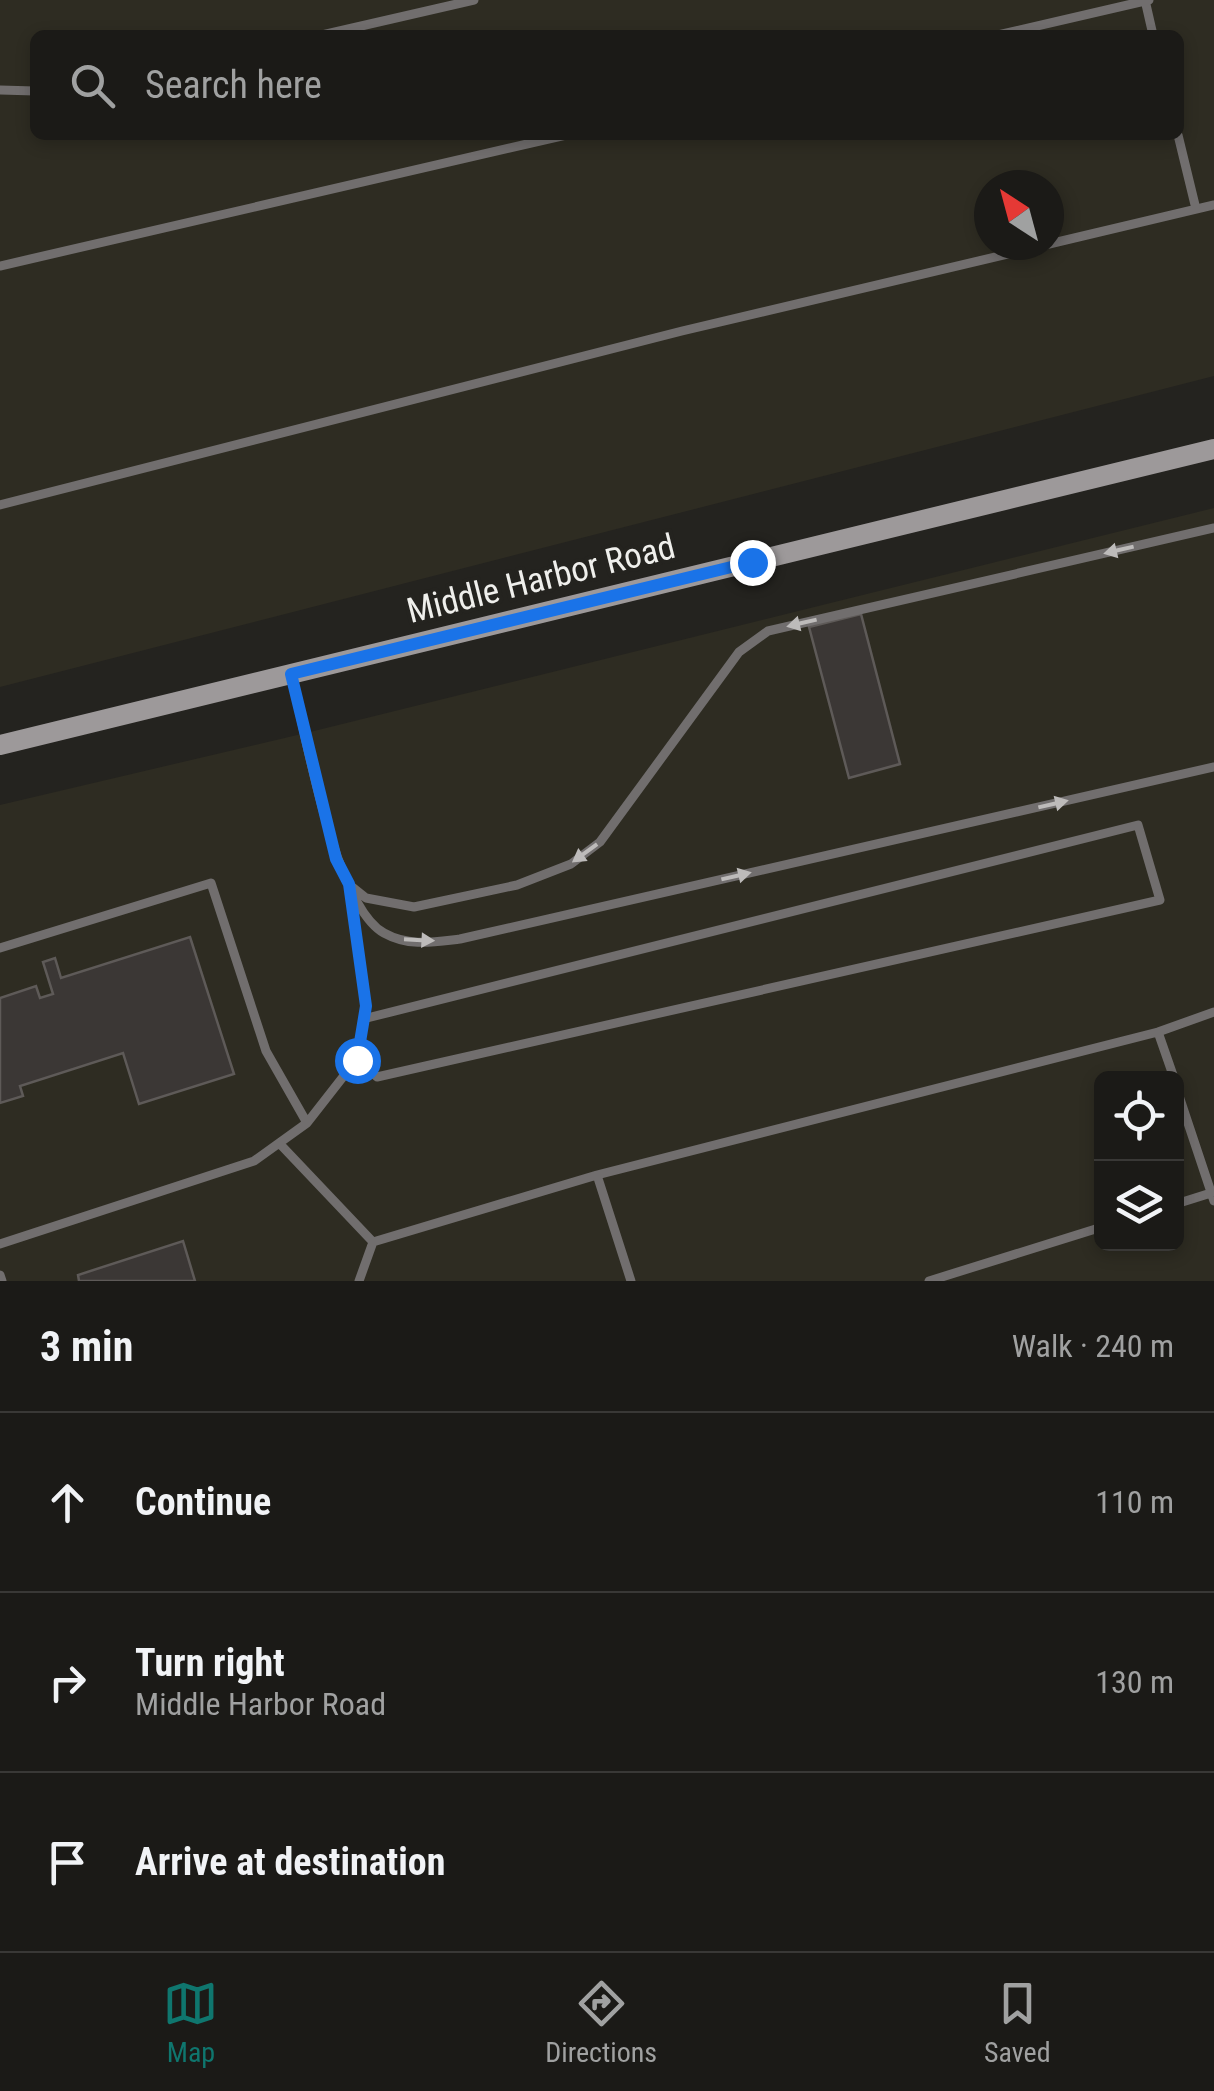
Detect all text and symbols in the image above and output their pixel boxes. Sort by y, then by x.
search box [30,30,1184,140]
icon: search [65,58,120,113]
text: Search here [145,63,322,107]
north arrow [974,170,1064,260]
street label: Middle Harbor Road [403,526,679,632]
route end [730,540,776,586]
one-way arrow [1103,543,1134,558]
one-way arrow [786,616,817,631]
one-way arrow [1038,796,1069,811]
one-way arrow [572,843,598,862]
one-way arrow [721,868,752,883]
one-way arrow [403,932,435,948]
route start [335,1038,381,1084]
map controls [1094,1071,1184,1251]
button: locate [1094,1071,1184,1161]
button: layers [1094,1161,1184,1251]
text: 3 min [40,1322,133,1371]
text: Walk · 240 m [1012,1327,1174,1365]
icon: ahead [40,1475,95,1530]
text: Continue [135,1480,271,1524]
text: 110 m [1095,1483,1174,1521]
text: Turn right [135,1641,285,1685]
icon: right [40,1655,95,1710]
text: 130 m [1095,1663,1174,1701]
text: Middle Harbor Road [135,1685,386,1723]
icon: arrive [40,1835,95,1890]
text: Arrive at destination [135,1840,445,1884]
tab: Map [163,1976,218,2069]
tab: Directions [545,1976,657,2069]
tab: Saved [984,1976,1051,2069]

